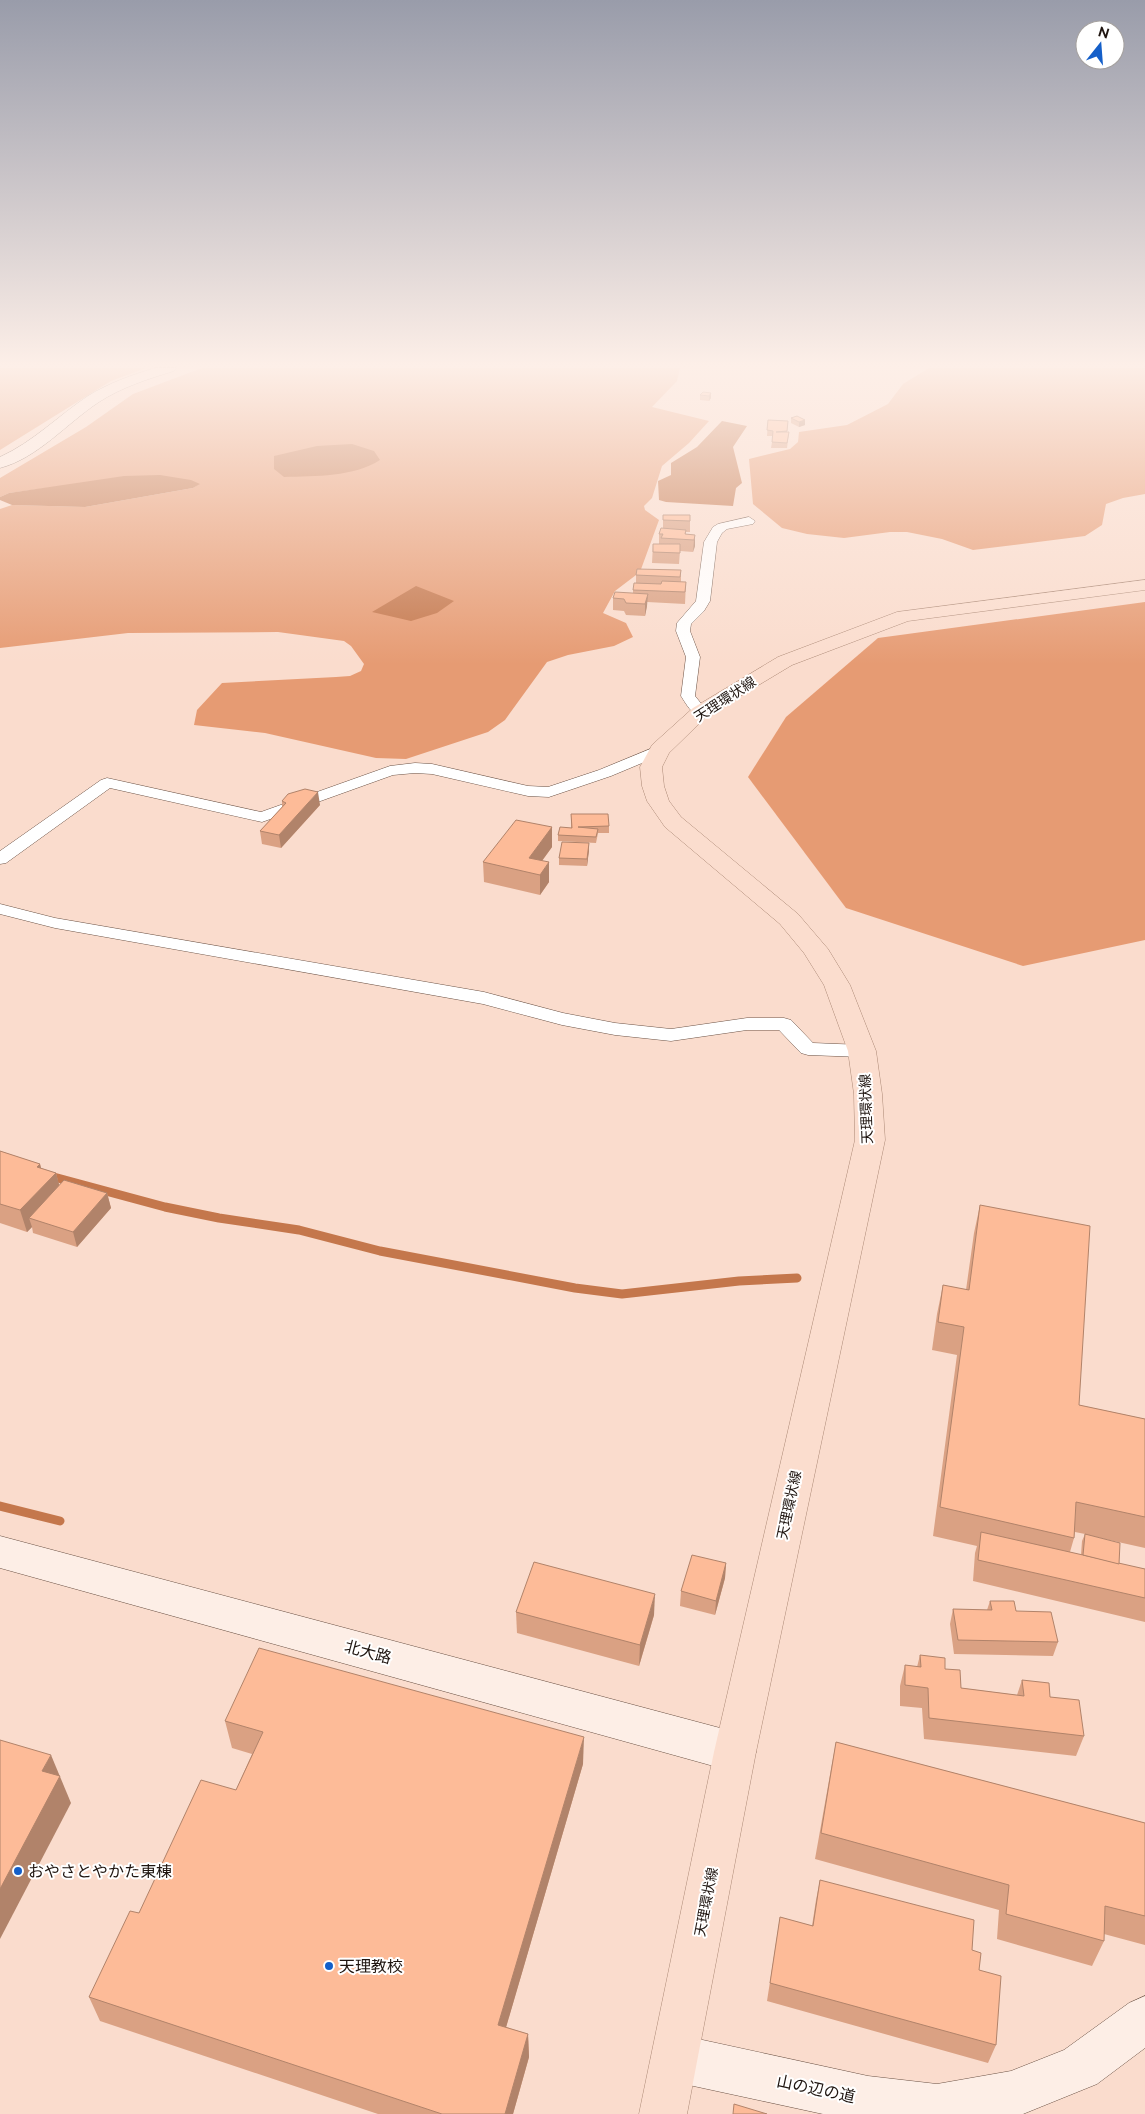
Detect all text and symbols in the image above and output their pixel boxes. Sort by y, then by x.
north arrow [1075,20,1125,70]
text: N [1096,23,1111,42]
street label: 天理環状線 [691,673,759,725]
street label: 天理環状線 [857,1074,875,1144]
street label: 天理環状線 [774,1469,804,1541]
street label: 北大路 [342,1637,394,1667]
place label: おやさとやかた東棟 [28,1862,172,1881]
marker: おやさとやかた東棟 [12,1865,24,1877]
street label: 天理環状線 [691,1866,721,1938]
place label: 天理教校 [339,1957,403,1976]
marker: 天理教校 [323,1960,335,1972]
street label: 山の辺の道 [775,2071,857,2107]

